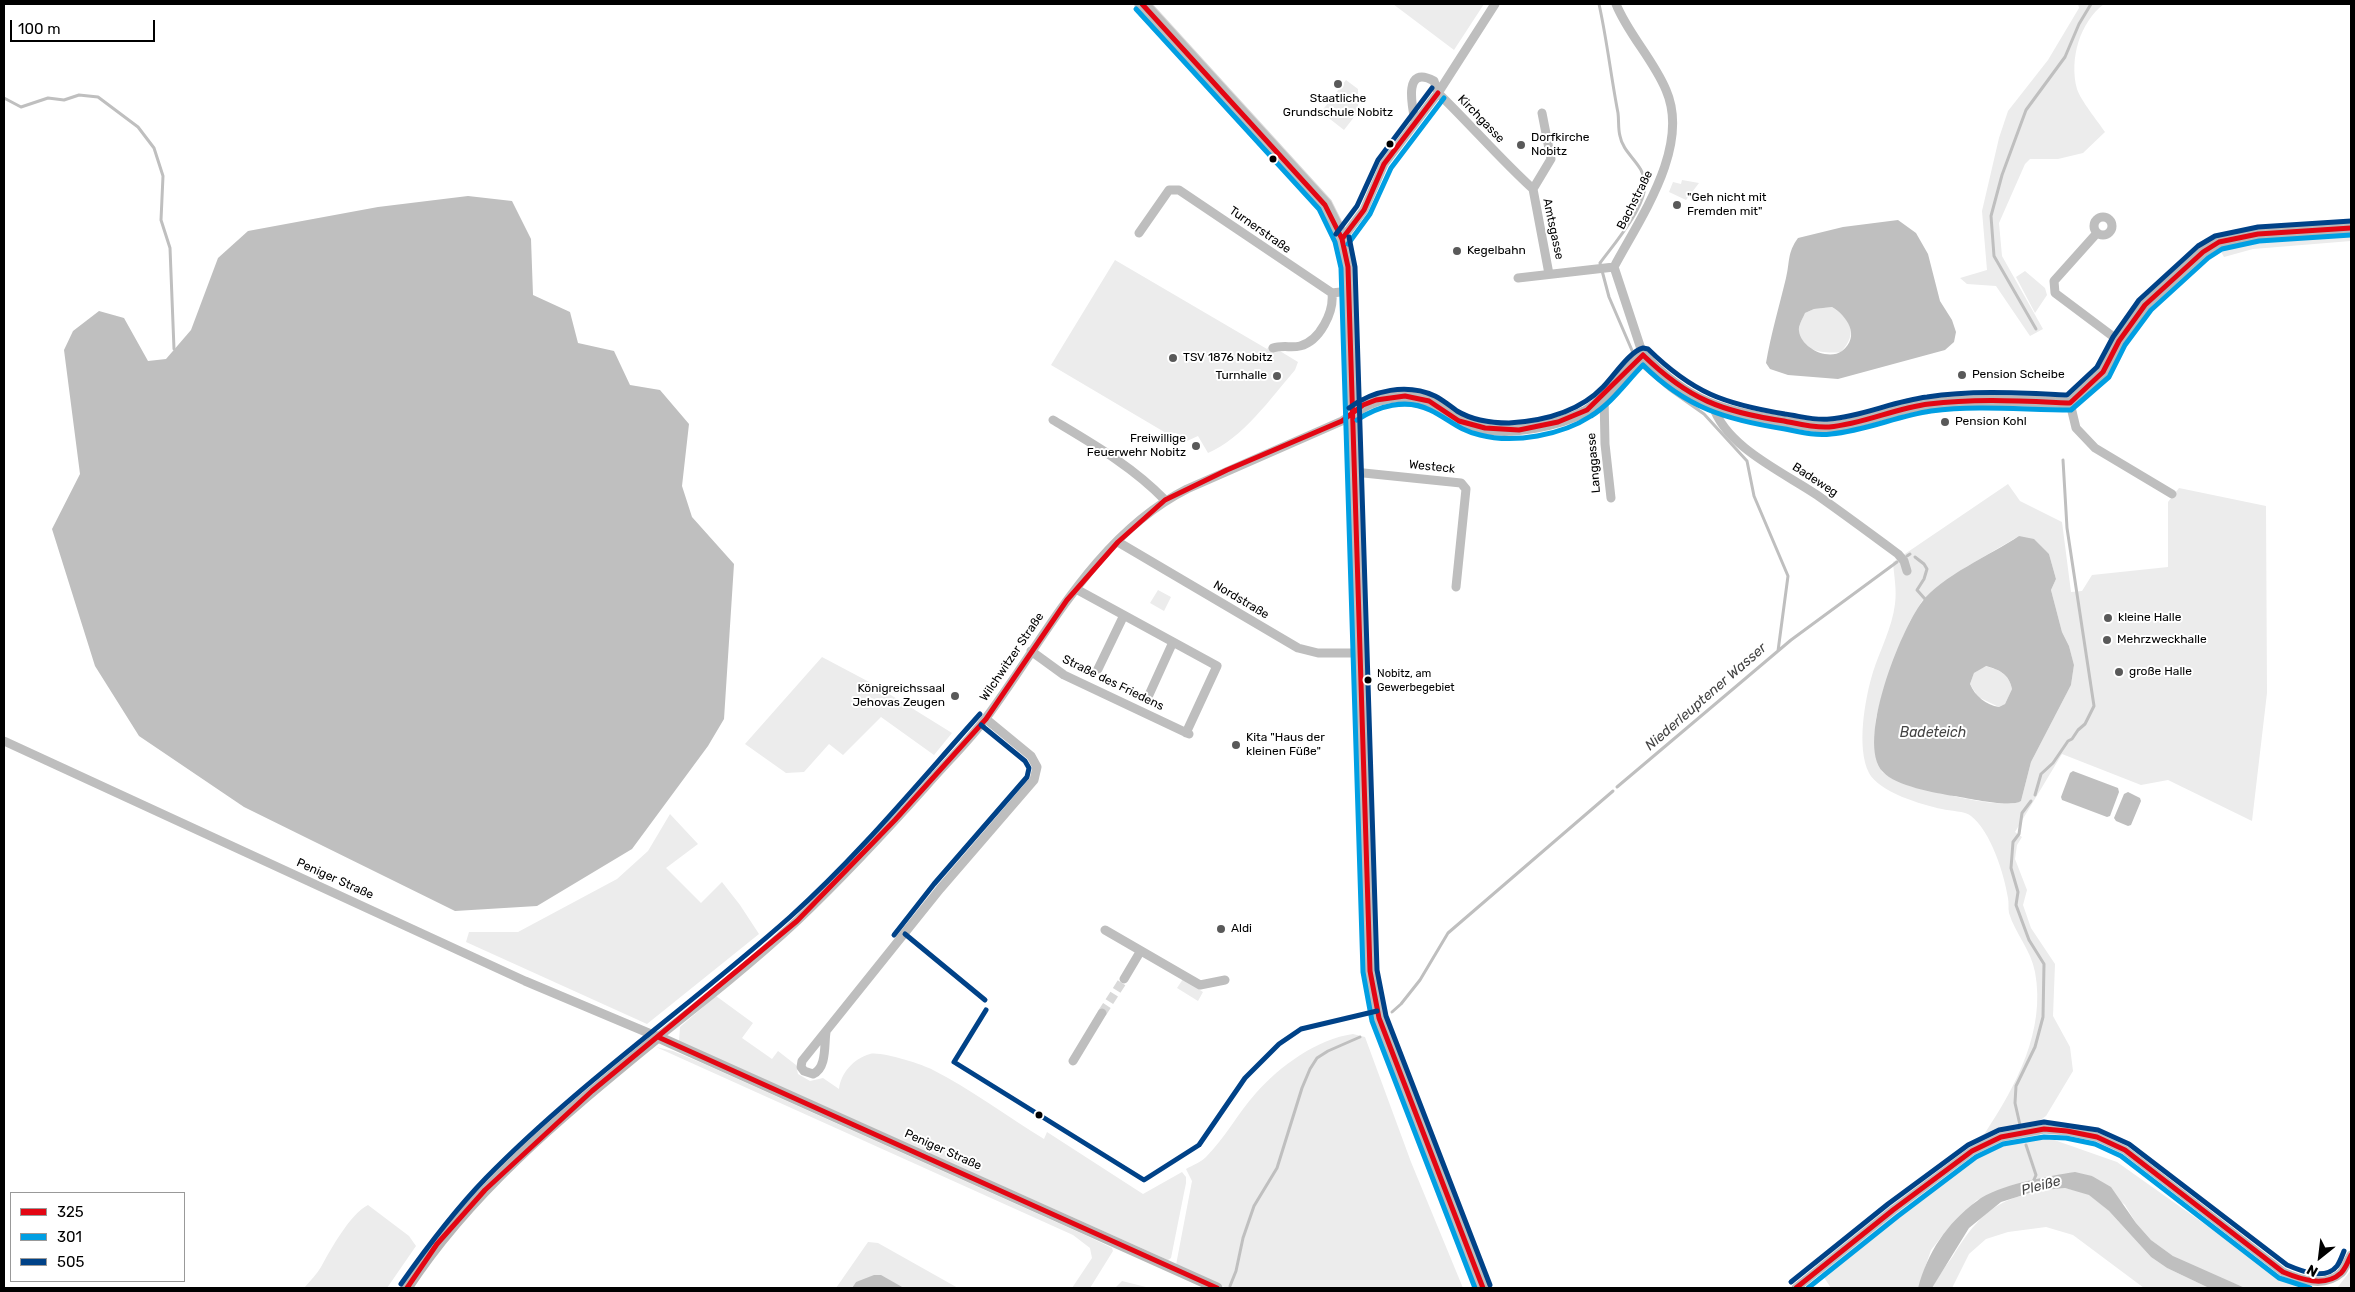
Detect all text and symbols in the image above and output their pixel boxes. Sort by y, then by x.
scale bar [12,10,158,42]
text: 100 m [18,20,60,38]
marker: Staatliche Grundschule Nobitz [1332,78,1344,90]
place label: Staatliche Grundschule Nobitz [1283,92,1393,120]
street label: Kirchgasse [1455,92,1507,146]
place label: Dorfkirche Nobitz [1531,131,1590,159]
unlabelled marker [1385,139,1395,149]
marker: Dorfkirche Nobitz [1515,139,1527,151]
unlabelled marker [1268,154,1278,164]
street label: Bachstraße [1614,168,1656,232]
place label: "Geh nicht mit Fremden mit" [1687,191,1767,219]
street label: Amtsgasse [1539,197,1567,261]
marker: "Geh nicht mit Fremden mit" [1671,199,1683,211]
street label: Turnerstraße [1226,203,1294,257]
place label: Kegelbahn [1467,244,1526,258]
marker: Kegelbahn [1451,245,1463,257]
place label: TSV 1876 Nobitz [1183,351,1273,365]
marker: TSV 1876 Nobitz [1167,352,1179,364]
place label: Pension Scheibe [1972,368,2065,382]
place label: Turnhalle [1215,369,1267,383]
marker: Pension Scheibe [1956,369,1968,381]
marker: Turnhalle [1271,370,1283,382]
place label: Pension Kohl [1955,415,2027,429]
marker: Pension Kohl [1939,416,1951,428]
place label: Freiwillige Feuerwehr Nobitz [1087,432,1186,460]
street label: Langgasse [1584,432,1604,494]
marker: Freiwillige Feuerwehr Nobitz [1190,440,1202,452]
street label: Westeck [1408,457,1456,477]
street label: Badeweg [1789,460,1841,500]
street label: Nordstraße [1211,578,1271,622]
street label: Wilchwitzer Straße [977,610,1047,704]
place label: kleine Halle [2118,611,2181,625]
marker: kleine Halle [2102,612,2114,624]
place label: Mehrzweckhalle [2117,633,2207,647]
marker: Mehrzweckhalle [2101,634,2113,646]
water label: Niederleuptener Wasser [1642,640,1770,754]
street label: Straße des Friedens [1060,652,1166,714]
place label: große Halle [2129,665,2192,679]
marker: große Halle [2113,666,2125,678]
place label: Nobitz, am Gewerbegebiet [1377,667,1455,693]
marker: Nobitz, am Gewerbegebiet [1363,675,1373,685]
place label: Königreichssaal Jehovas Zeugen [852,682,945,710]
marker: Königreichssaal Jehovas Zeugen [949,690,961,702]
water label: Badeteich [1900,725,1966,741]
place label: Kita "Haus der kleinen Füße" [1246,731,1325,759]
marker: Kita "Haus der kleinen Füße" [1230,739,1242,751]
street label: Peniger Straße [294,856,376,902]
place label: Aldi [1231,922,1252,936]
marker: Aldi [1215,923,1227,935]
unlabelled marker [1034,1110,1044,1120]
street label: Peniger Straße [902,1127,984,1173]
water label: Pleiße [2020,1173,2062,1199]
legend [10,1192,185,1282]
text: 325 [57,1203,84,1221]
text: 301 [57,1228,82,1246]
north arrow [2295,1232,2345,1282]
text: 505 [57,1253,84,1271]
text: N [2304,1261,2321,1280]

